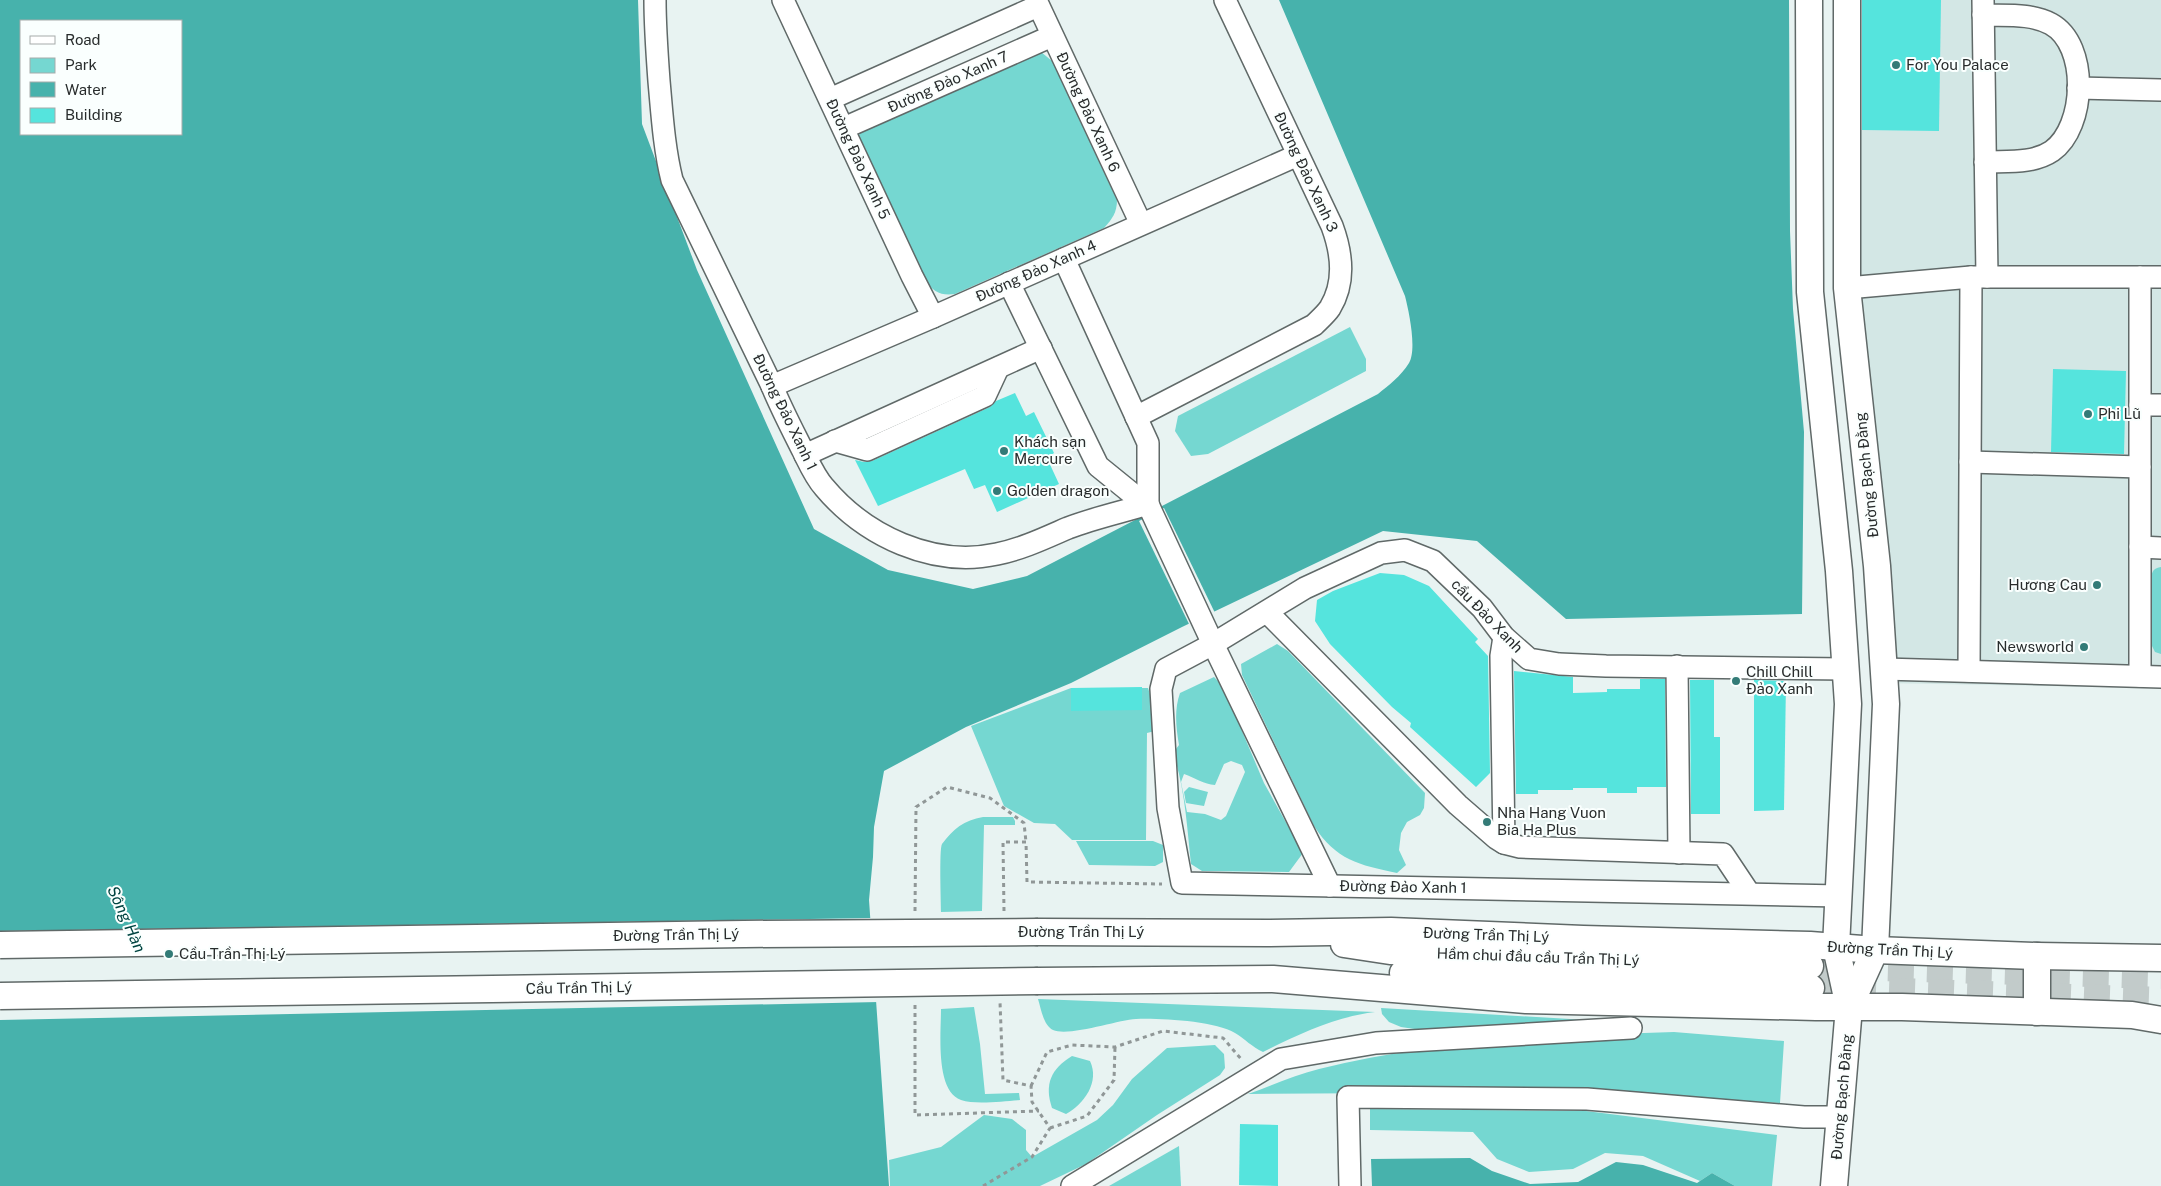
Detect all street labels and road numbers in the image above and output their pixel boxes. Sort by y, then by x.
street label: Đường Đảo Xanh 7 [885,47,1011,116]
street label: Đường Đảo Xanh 6 [1053,49,1124,175]
street label: Đường Đảo Xanh 5 [823,96,894,222]
street label: Đường Đảo Xanh 3 [1271,109,1342,235]
street label: Đường Đảo Xanh 4 [973,236,1099,305]
street label: Đường Đảo Xanh 1 [750,351,821,473]
street label: Đường Bạch Đằng [1851,411,1882,539]
street label: cầu Đảo Xanh [1448,575,1527,656]
street label: Đường Đảo Xanh 1 [1339,877,1467,896]
street label: Đường Trần Thị Lý [1018,923,1144,940]
street label: Đường Trần Thị Lý [1423,924,1549,945]
street label: Đường Trần Thị Lý [613,925,739,944]
street label: Đường Trần Thị Lý [1826,938,1954,961]
street label: Hầm chui đầu cầu Trần Thị Lý [1436,944,1640,969]
street label: Cầu Trần Thị Lý [526,978,632,997]
street label: Đường Bạch Đằng [1828,1033,1855,1161]

